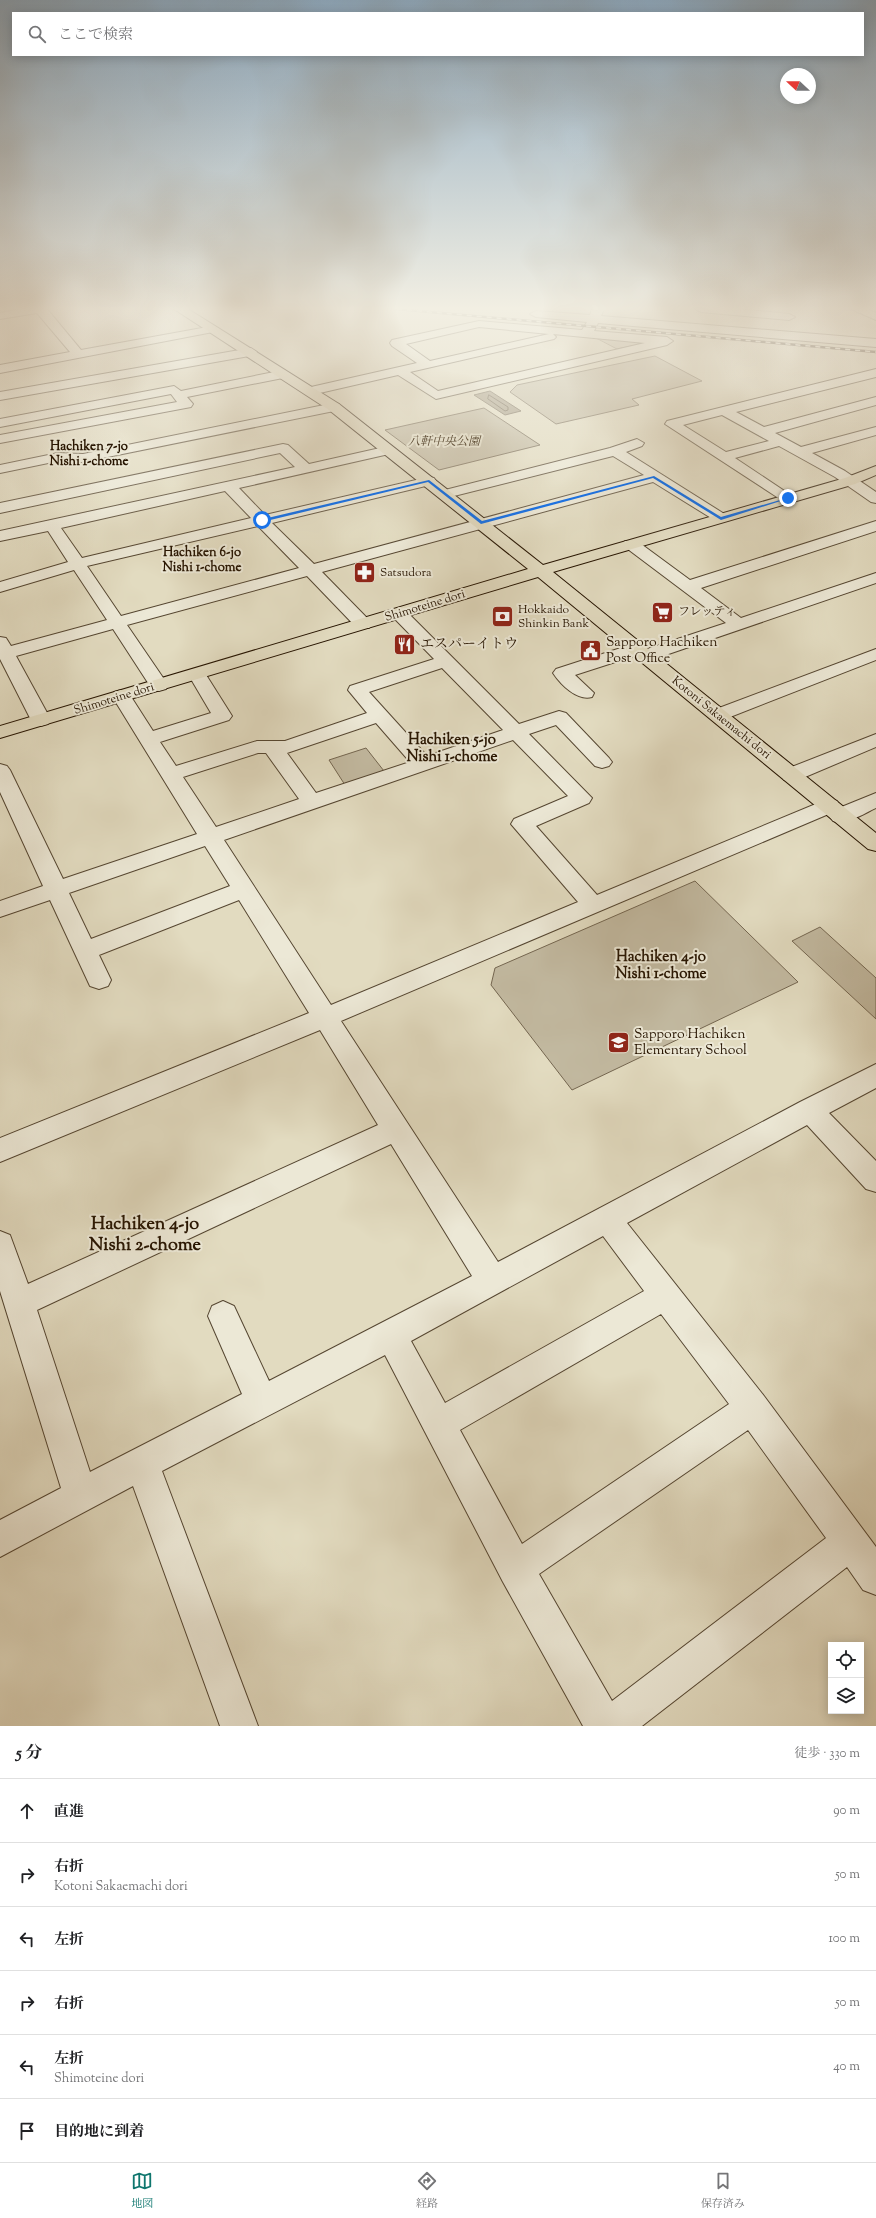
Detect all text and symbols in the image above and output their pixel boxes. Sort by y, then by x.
search box [12,12,864,56]
icon: search [26,23,48,45]
text: ここで検索 [58,25,133,46]
north arrow [780,68,816,104]
park label: 八軒中央公園 [408,433,482,451]
district label: Hachiken 7-jo Nishi 1-chome [49,438,129,471]
route end [779,489,797,507]
route start [253,511,271,529]
district label: Hachiken 6-jo Nishi 1-chome [162,544,242,577]
pharmacy icon: Satsudora [352,560,378,586]
place label: Satsudora [380,564,432,582]
street label: Shimoteine dori [383,585,468,627]
supermarket icon: フレッティ [650,599,676,625]
place label: Hokkaido Shinkin Bank [518,601,589,633]
place label: フレッティ [678,603,736,621]
bank icon: Hokkaido Shinkin Bank [490,604,516,630]
restaurant icon: エスパーイトウ [391,632,417,658]
place label: Sapporo Hachiken Post Office [606,633,718,669]
place label: エスパーイトウ [420,635,518,655]
public building icon: Sapporo Hachiken Post Office [578,638,604,664]
street label: Kotoni Sakaemachi dori [667,672,775,764]
street label: Shimoteine dori [72,678,157,720]
district label: Hachiken 5-jo Nishi 1-chome [406,730,498,768]
district label: Hachiken 4-jo Nishi 1-chome [615,947,707,985]
place label: Sapporo Hachiken Elementary School [634,1025,747,1061]
school or university icon: Sapporo Hachiken Elementary School [606,1030,632,1056]
district label: Hachiken 4-jo Nishi 2-chome [89,1212,202,1259]
map controls [828,1642,864,1714]
button: locate [828,1642,864,1678]
button: layers [828,1678,864,1714]
text: 5 分 [16,1742,42,1766]
text: 徒歩 · 330 m [794,1745,860,1763]
icon: ahead [16,1800,38,1822]
text: 直進 [54,1802,84,1823]
text: 90 m [833,1802,860,1820]
text: 右折 [54,1857,84,1878]
icon: right [16,1864,38,1886]
text: 50 m [835,1866,860,1884]
text: Kotoni Sakaemachi dori [54,1878,188,1896]
icon: left [16,1928,38,1950]
text: 左折 [54,1930,84,1951]
text: 100 m [828,1930,860,1948]
icon: right [16,1992,38,2014]
text: 右折 [54,1994,84,2015]
text: 50 m [835,1994,860,2012]
text: 左折 [54,2049,84,2070]
icon: left [16,2056,38,2078]
text: 40 m [833,2058,860,2076]
text: Shimoteine dori [54,2070,144,2088]
icon: arrive [16,2120,38,2142]
text: 目的地に到着 [54,2122,144,2143]
tab: 地図 [131,2170,153,2212]
tab: 経路 [416,2170,438,2212]
tab: 保存済み [701,2170,745,2212]

